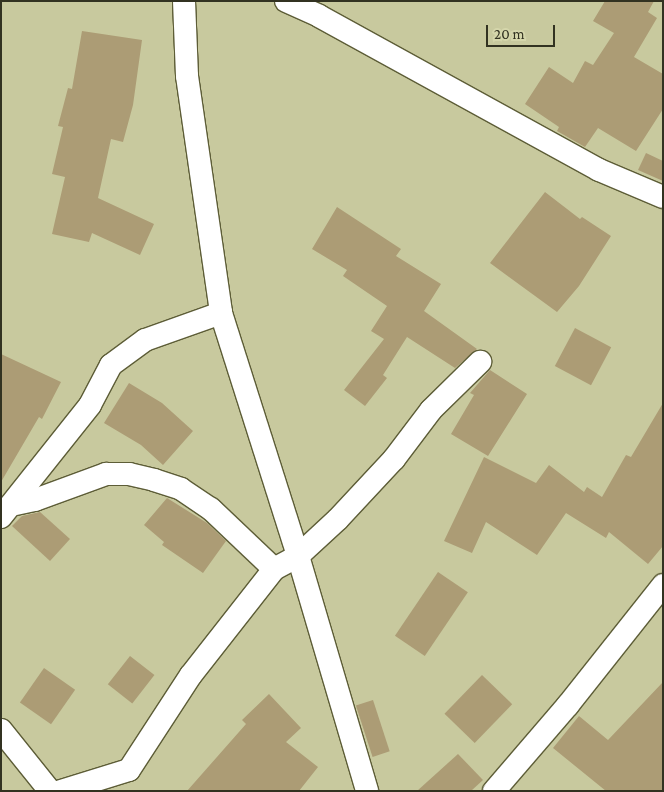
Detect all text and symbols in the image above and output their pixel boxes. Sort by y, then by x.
scale bar [489,15,558,47]
text: 20 m [494,26,525,42]

